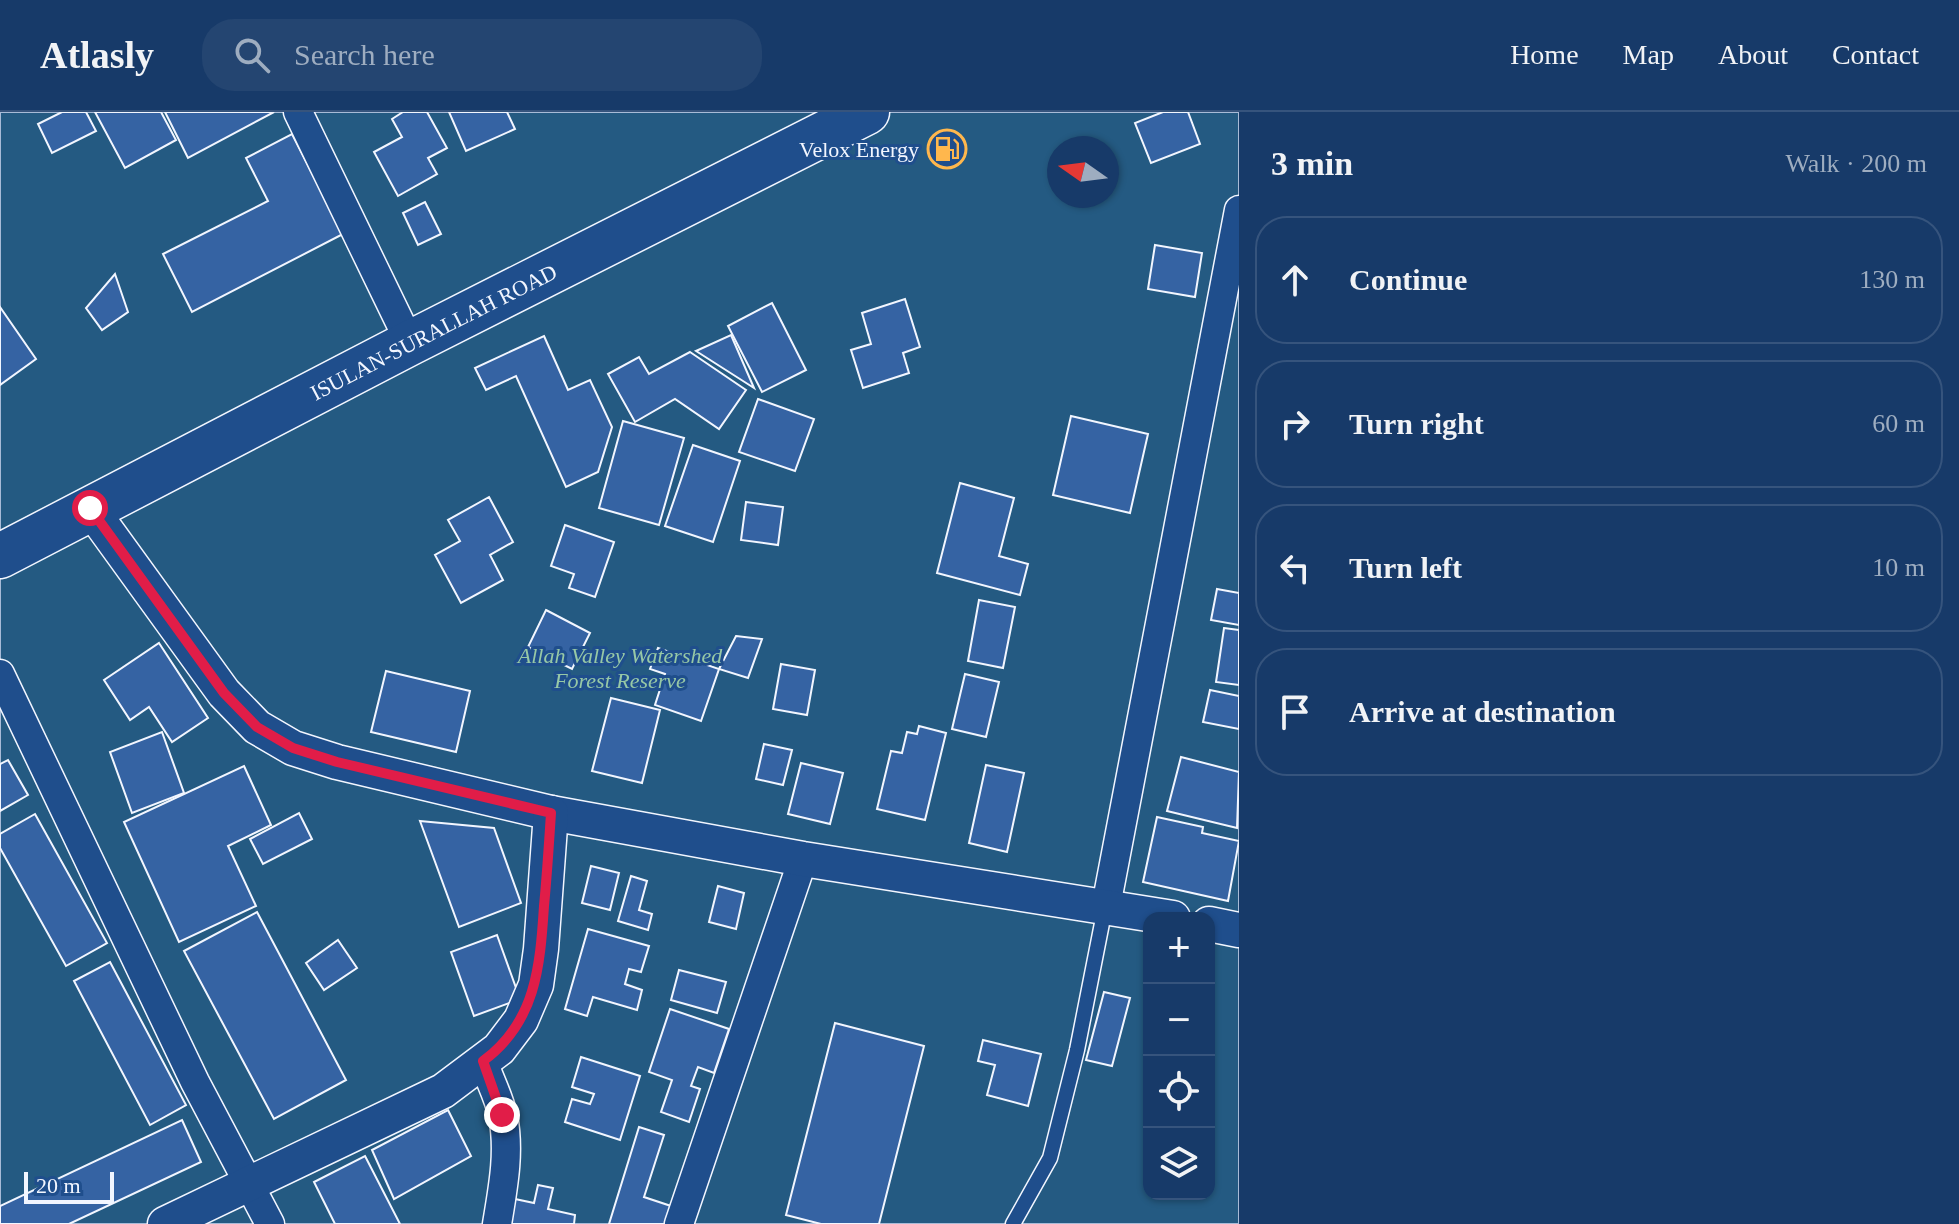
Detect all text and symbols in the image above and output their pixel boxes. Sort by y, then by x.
search box [202,19,762,91]
icon: search [230,33,274,77]
text: Atlasly [40,34,154,76]
text: Search here [294,38,435,71]
text: Home [1510,39,1579,70]
text: Map [1623,39,1674,70]
text: About [1718,39,1788,70]
text: Contact [1832,39,1919,70]
fuel station icon: Velox Energy [926,128,968,170]
north arrow [1047,136,1119,208]
place label: Velox Energy [799,137,919,162]
text: 3 min [1271,145,1353,182]
text: Walk · 200 m [1785,149,1927,178]
icon: ahead [1273,258,1317,302]
street label: ISULAN-SURALLAH ROAD [306,259,561,406]
text: Continue [1349,263,1467,296]
text: 130 m [1859,265,1925,294]
icon: right [1273,402,1317,446]
text: Turn right [1349,407,1484,440]
text: 60 m [1872,409,1925,438]
route start [72,490,108,526]
icon: left [1273,546,1317,590]
text: Turn left [1349,551,1462,584]
text: 10 m [1872,553,1925,582]
park label: Allah Valley Watershed Forest Reserve [516,643,723,693]
icon: arrive [1273,690,1317,734]
text: Arrive at destination [1349,695,1616,728]
map controls [1143,912,1215,1200]
button: + [1143,912,1215,984]
button: − [1143,984,1215,1056]
button: locate [1143,1056,1215,1128]
route end [484,1097,520,1133]
button: layers [1143,1128,1215,1200]
scale bar [24,1168,114,1204]
text: 20 m [36,1173,81,1198]

